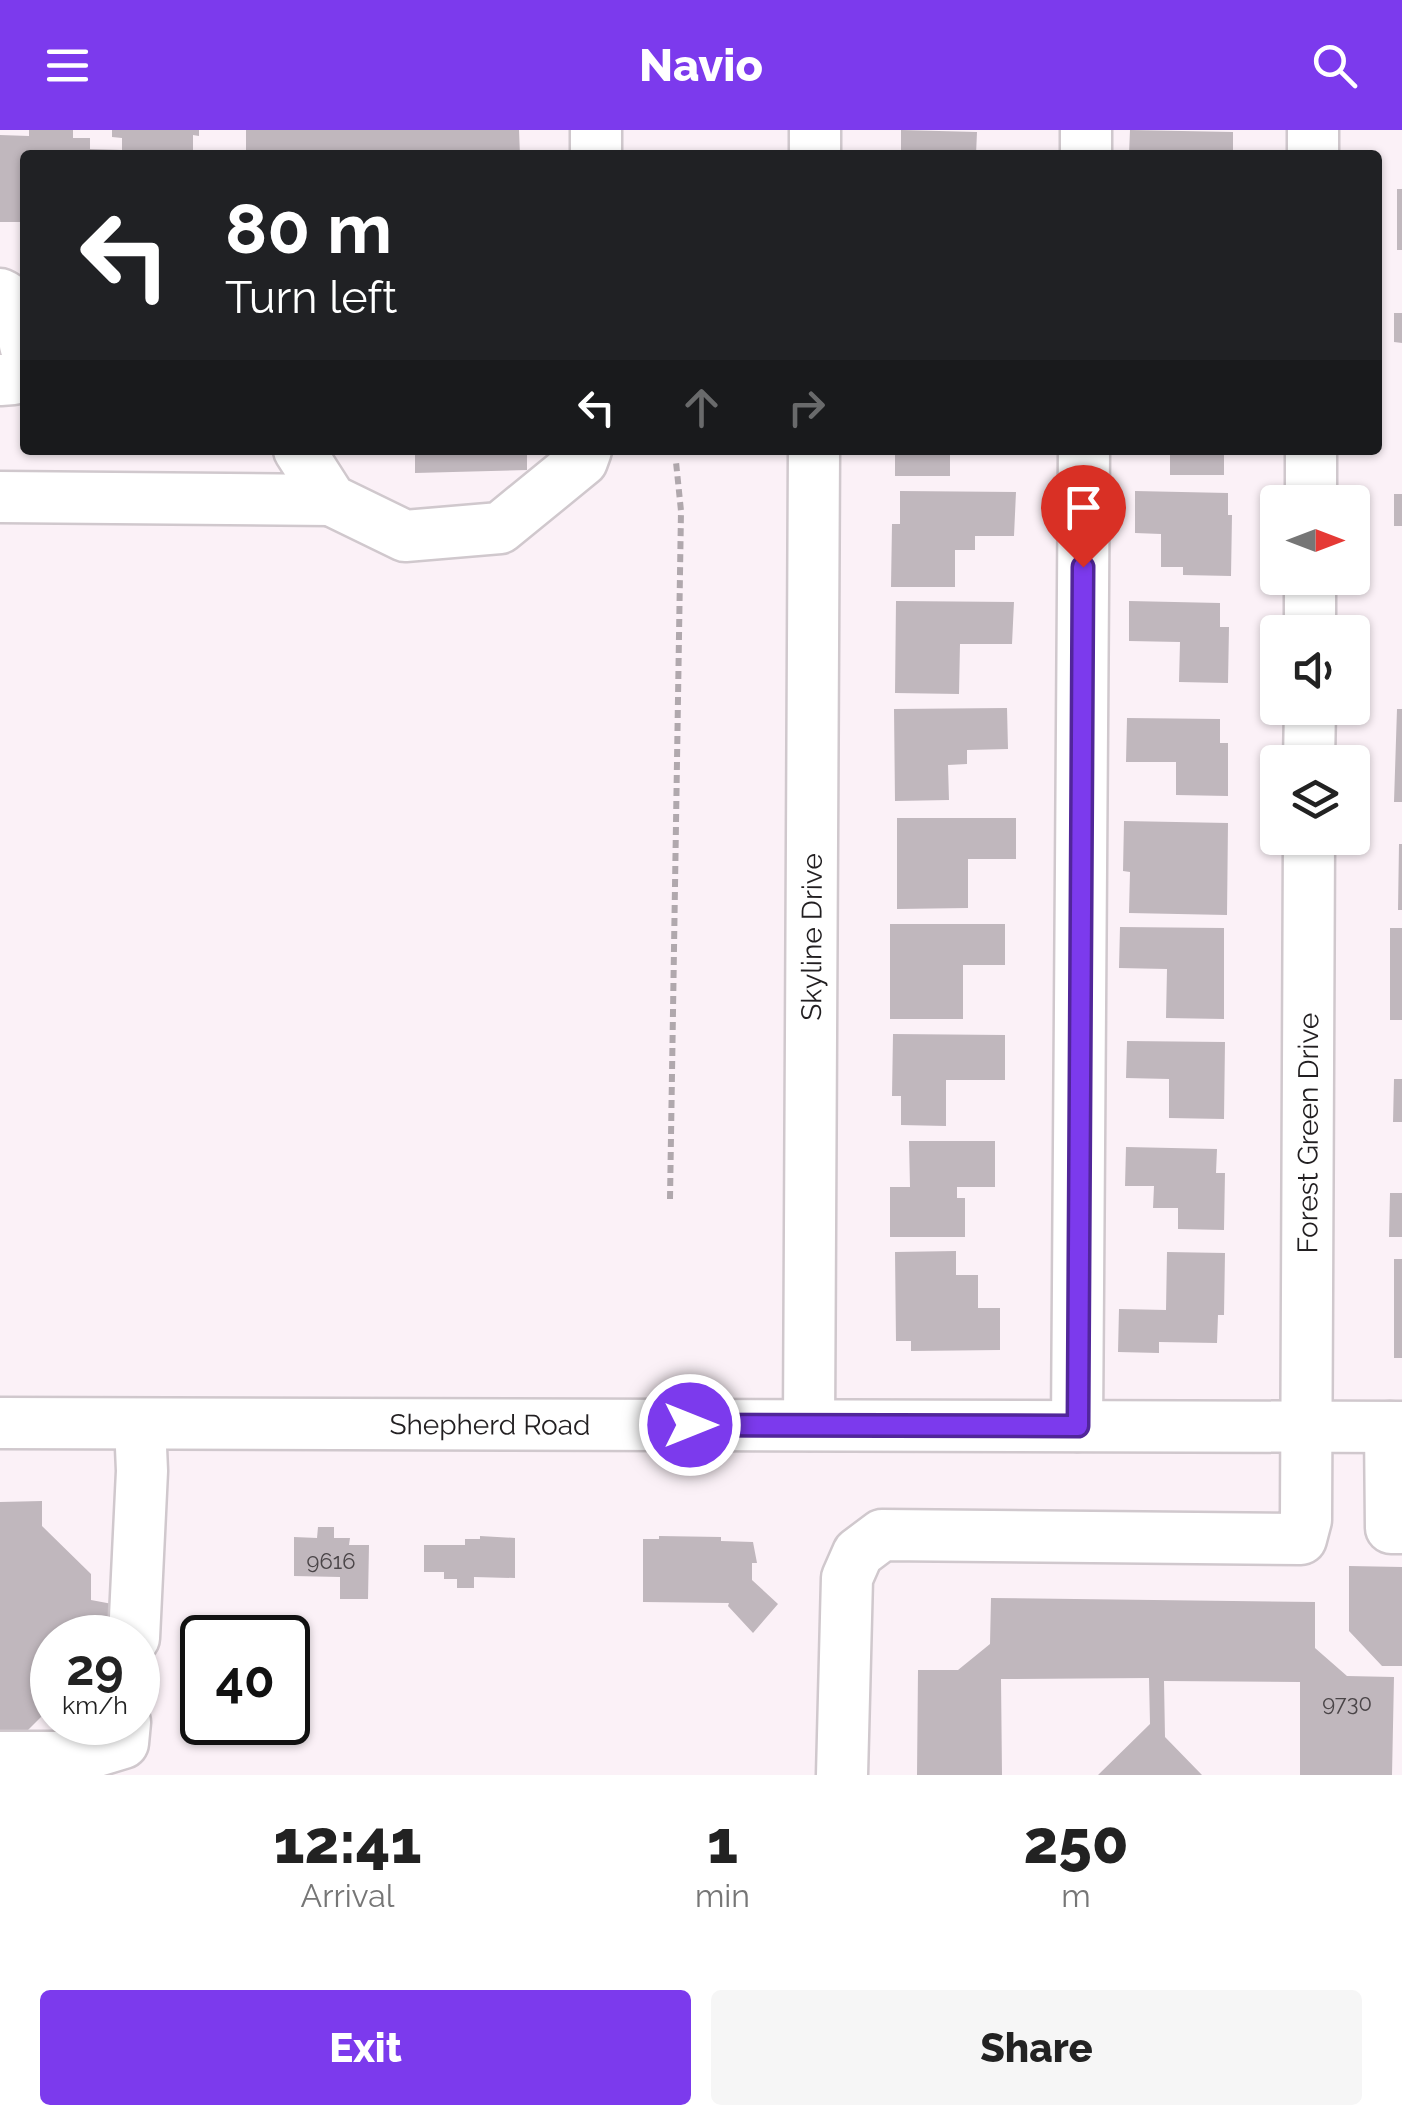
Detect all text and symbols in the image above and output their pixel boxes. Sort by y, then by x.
icon: menu [40,38,95,93]
icon: search [1307,38,1362,93]
text: Navio [639,39,763,92]
text: 80 m [225,187,392,269]
icon: left [60,190,190,320]
text: Turn left [225,271,397,324]
icon: left [569,380,624,435]
icon: ahead [674,380,729,435]
icon: right [779,380,834,435]
pin [1041,465,1126,568]
icon: arrive [1056,480,1111,535]
north arrow [1260,485,1370,595]
map controls [1260,485,1370,855]
button: sound [1260,615,1370,725]
button: layers [1260,745,1370,855]
street label: Skyline Drive [795,853,829,1021]
street label: Forest Green Drive [1291,1013,1325,1254]
position arrow [638,1373,742,1477]
street label: Shepherd Road [389,1408,591,1442]
house number: 9616 [307,1548,355,1574]
speed limit sign: 40 [180,1615,310,1745]
text: 29 [66,1638,124,1697]
text: km/h [62,1690,128,1720]
house number: 9730 [1322,1690,1372,1716]
text: 12:41 [273,1807,422,1877]
text: 1 [707,1807,738,1877]
text: 250 [1023,1807,1129,1877]
text: Arrival [301,1877,394,1914]
text: min [695,1877,750,1914]
text: m [1061,1877,1091,1914]
button: Exit [40,1990,691,2105]
button: Share [711,1990,1362,2105]

